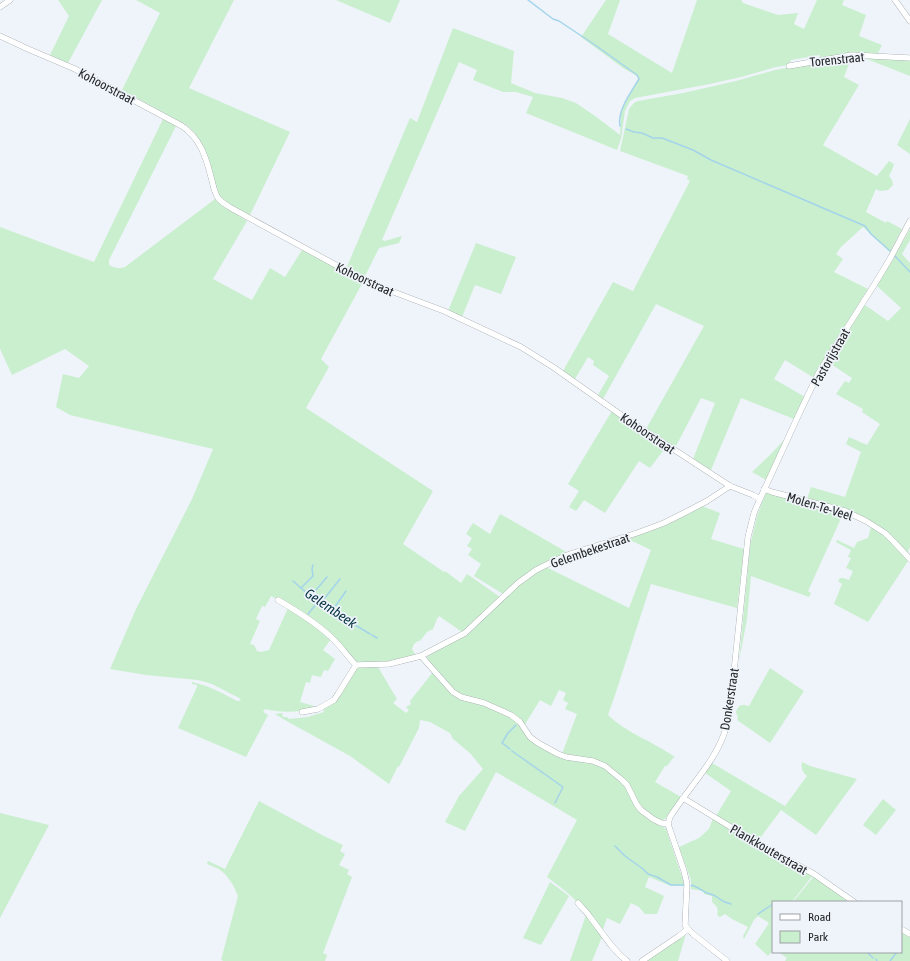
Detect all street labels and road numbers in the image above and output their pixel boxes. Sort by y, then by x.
street label: Torenstraat [809,49,865,70]
street label: Kohoorstraat [76,65,138,108]
street label: Kohoorstraat [333,259,396,300]
street label: Pastorijstraat [808,326,853,389]
street label: Kohoorstraat [618,410,678,457]
street label: Molen-Te-Veel [785,489,855,524]
street label: Gelembekestraat [549,530,632,571]
street label: Donkerstraat [717,667,742,731]
street label: Plankkouterstraat [727,821,810,878]

